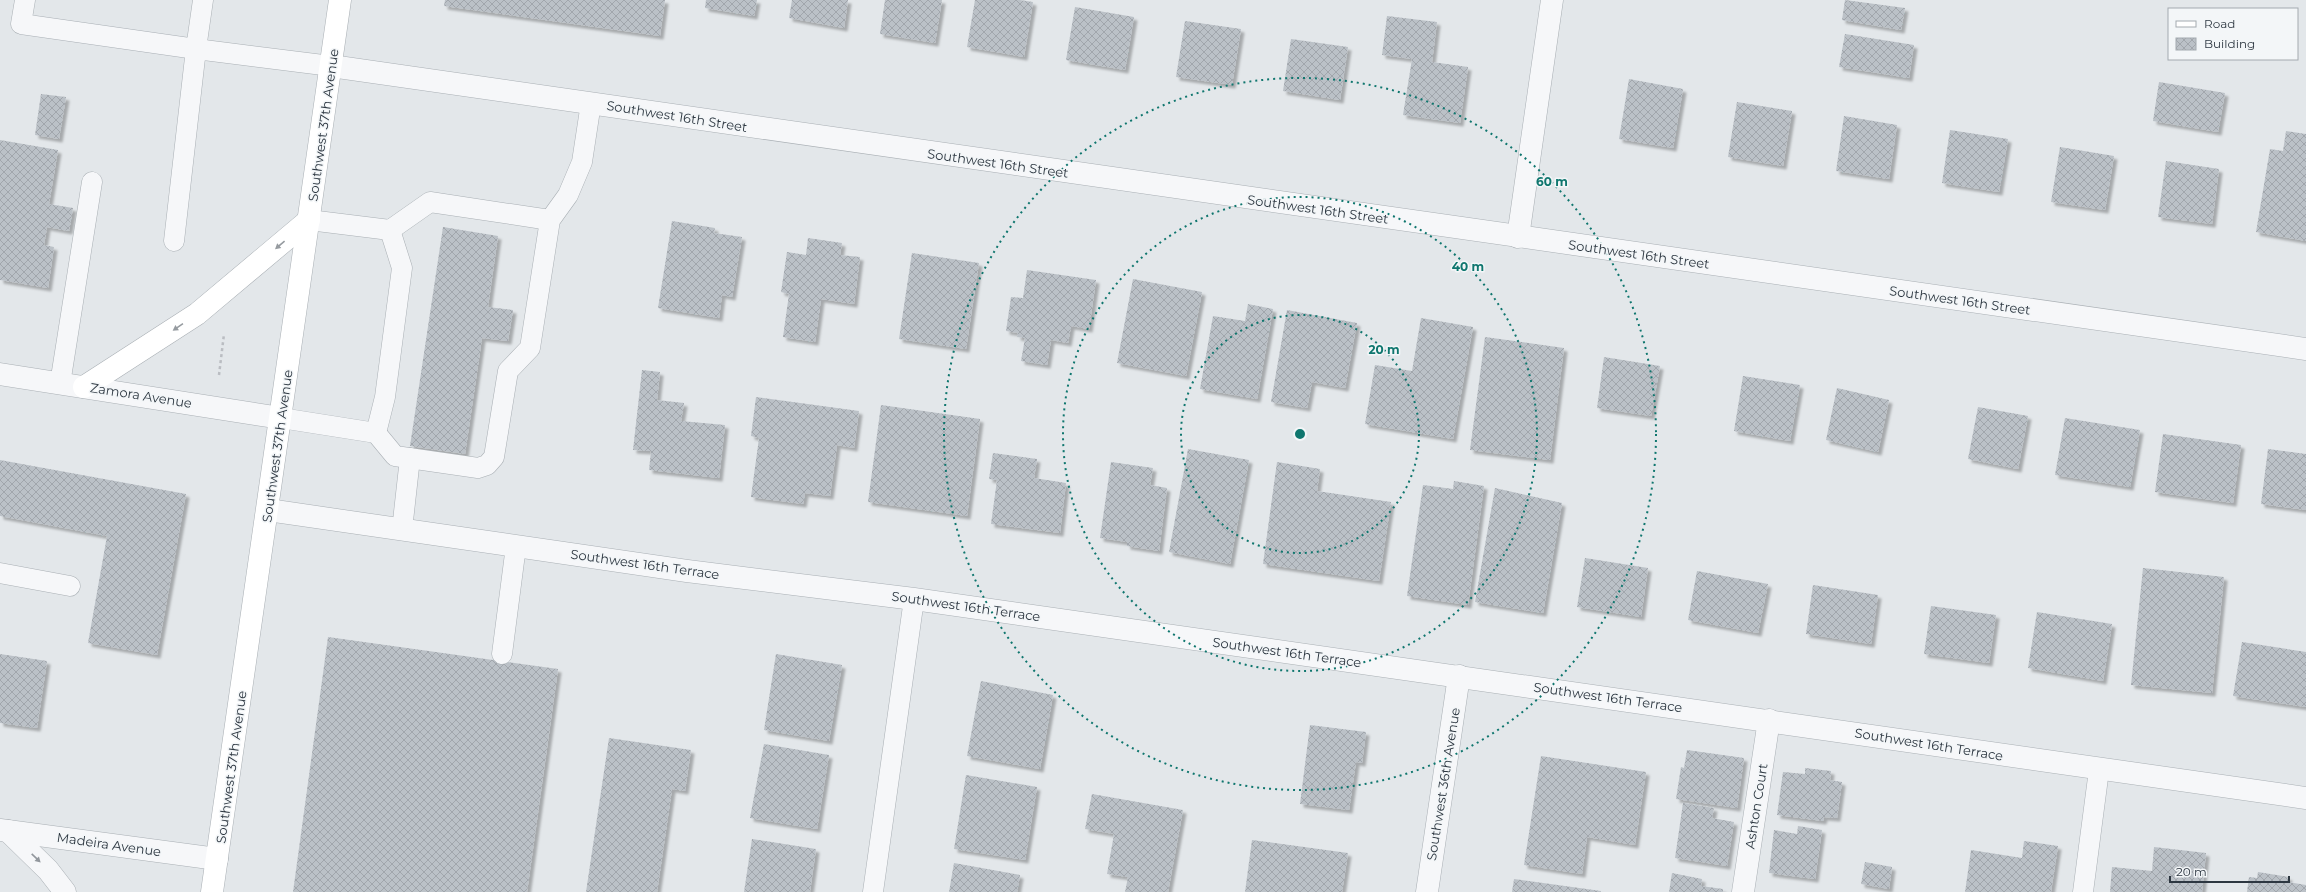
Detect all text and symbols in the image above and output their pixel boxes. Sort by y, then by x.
legend [2168,8,2298,60]
text: Road [2204,16,2235,31]
text: Building [2204,36,2255,51]
street label: Southwest 37th Avenue [304,47,342,202]
street label: Southwest 16th Street [605,97,749,135]
street label: Southwest 16th Street [926,145,1070,181]
text: 60 m [1536,174,1568,189]
street label: Southwest 16th Street [1246,191,1390,227]
street label: Southwest 16th Street [1567,236,1711,272]
one-way arrow [274,241,285,250]
text: 40 m [1452,259,1484,274]
street label: Southwest 16th Street [1888,282,2032,318]
one-way arrow [173,323,183,331]
text: 20 m [1368,342,1400,357]
street label: Southwest 37th Avenue [258,368,296,523]
street label: Zamora Avenue [89,379,193,411]
centre of rings [1293,427,1307,441]
street label: Southwest 16th Terrace [570,546,721,582]
street label: Southwest 16th Terrace [891,588,1042,624]
street label: Southwest 16th Terrace [1212,634,1363,670]
street label: Southwest 16th Terrace [1533,679,1684,715]
street label: Southwest 37th Avenue [212,689,250,844]
street label: Southwest 36th Avenue [1423,706,1463,862]
street label: Southwest 16th Terrace [1854,724,2005,764]
street label: Ashton Court [1741,762,1771,850]
street label: Madeira Avenue [56,829,162,859]
one-way arrow [31,853,41,863]
scale bar [2170,858,2289,884]
text: 20 m [2176,864,2207,879]

